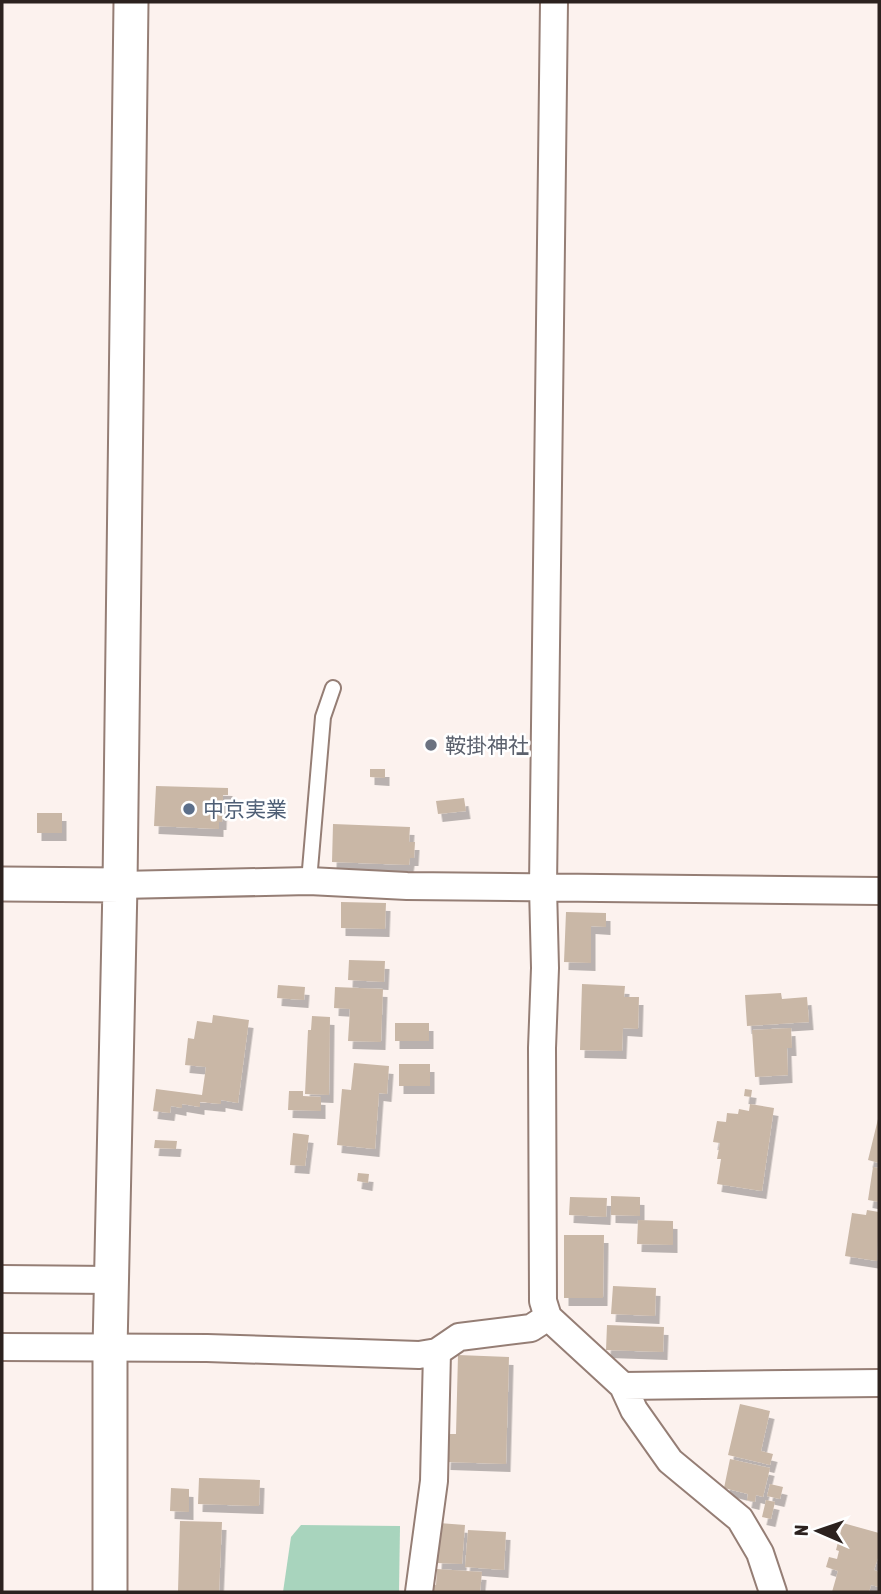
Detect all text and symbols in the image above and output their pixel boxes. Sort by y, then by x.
place label: 鞍掛神社 [445,733,529,757]
marker: 鞍掛神社 [423,737,439,753]
place label: 中京実業 [203,797,287,821]
marker: 中京実業 [181,801,197,817]
north arrow [783,1496,853,1566]
text: N [790,1524,812,1536]

